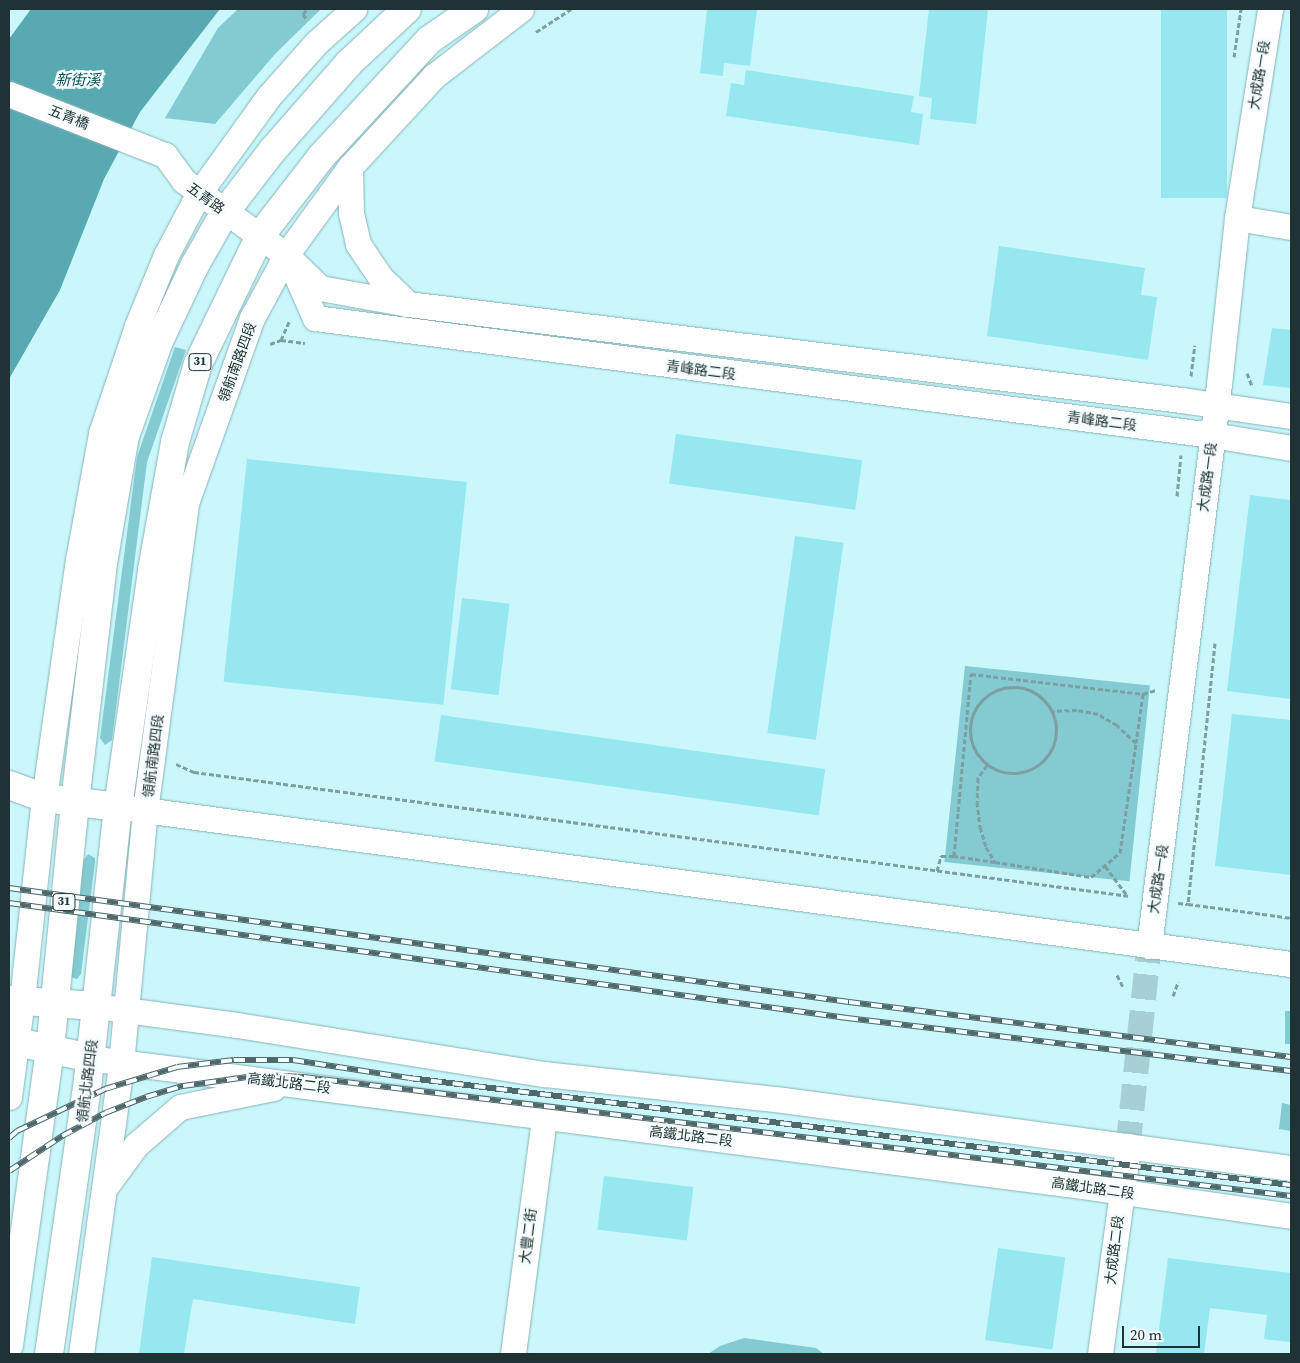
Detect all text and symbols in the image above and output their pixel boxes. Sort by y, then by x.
street label: 大成路一段 [1245,39,1273,111]
water label: 新街溪 [56,71,100,89]
street label: 五青橋 [46,102,92,132]
street label: 五青路 [184,179,228,217]
street label: 領航南路四段 [215,320,259,404]
road number: 31 [188,352,212,372]
street label: 青峰路二段 [665,357,737,383]
street label: 青峰路二段 [1066,408,1138,434]
street label: 大成路一段 [1194,441,1220,513]
street label: 領航南路四段 [140,713,166,799]
street label: 大成路一段 [1145,843,1171,915]
road number: 31 [52,892,76,912]
street label: 領航北路四段 [74,1038,100,1124]
street label: 高鐵北路二段 [246,1070,332,1096]
street label: 高鐵北路二段 [648,1123,734,1149]
street label: 高鐵北路二段 [1050,1174,1136,1202]
street label: 大豐二街 [516,1207,540,1265]
street label: 大成路二段 [1101,1214,1127,1286]
scale bar [1125,1316,1202,1348]
text: 20 m [1130,1324,1162,1345]

